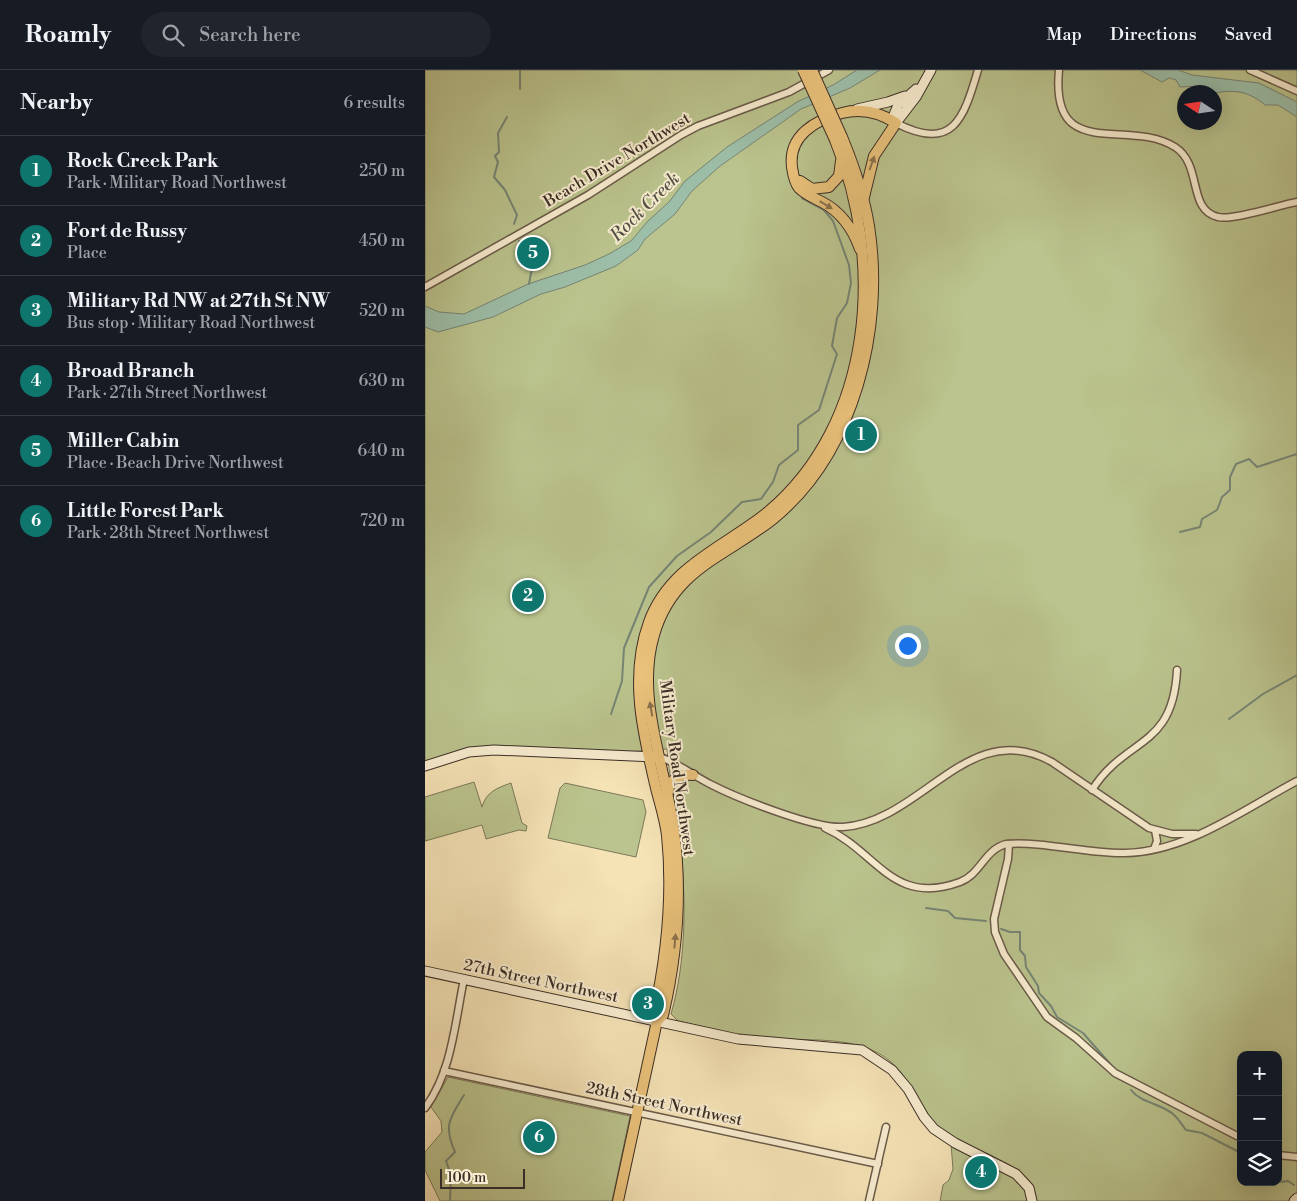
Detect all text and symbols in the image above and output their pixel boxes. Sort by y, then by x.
search box [141,12,491,57]
text: Roamly [25,20,111,50]
icon: search [159,21,187,49]
text: Search here [199,23,301,47]
text: Map [1046,23,1082,46]
text: Directions [1110,23,1197,46]
text: Saved [1225,23,1272,46]
north arrow [1177,85,1222,130]
text: Nearby [20,90,93,116]
text: 6 results [344,93,405,113]
street label: Beach Drive Northwest [539,108,694,212]
text: Rock Creek Park [67,149,218,173]
one-way arrow [868,155,876,170]
text: 1 [32,161,40,181]
text: 250 m [359,161,405,181]
water label: Rock Creek [605,167,685,247]
text: Park · Military Road Northwest [67,173,287,193]
one-way arrow [819,201,832,210]
text: Fort de Russy [67,219,187,243]
text: 2 [31,231,41,251]
text: 450 m [359,231,405,251]
pin: 5 [517,234,549,272]
text: Place [67,243,107,263]
text: Military Rd NW at 27th St NW [67,289,330,313]
text: 3 [31,301,41,321]
text: 520 m [359,301,405,321]
text: Bus stop · Military Road Northwest [67,313,315,333]
text: Broad Branch [67,359,194,383]
text: 4 [31,371,41,391]
text: 630 m [359,371,405,391]
text: Park · 27th Street Northwest [67,383,267,403]
pin: 1 [845,416,877,454]
text: Miller Cabin [67,429,180,453]
text: 5 [31,441,41,461]
text: 640 m [358,441,405,461]
text: Place · Beach Drive Northwest [67,453,284,473]
text: Little Forest Park [67,499,224,523]
text: 6 [31,511,41,531]
text: 720 m [360,511,405,531]
text: Park · 28th Street Northwest [67,523,269,543]
pin: 2 [512,577,544,615]
your location [895,633,921,659]
street label: Military Road Northwest [655,679,699,858]
one-way arrow [647,701,655,717]
one-way arrow [671,933,679,949]
street label: 27th Street Northwest [462,955,621,1007]
pin: 3 [632,985,664,1023]
map controls [1237,1051,1282,1186]
button: + [1237,1051,1282,1096]
street label: 28th Street Northwest [584,1078,744,1130]
button: − [1237,1096,1282,1141]
pin: 6 [523,1118,555,1156]
button: layers [1237,1141,1282,1186]
pin: 4 [965,1153,997,1191]
scale bar [440,1166,525,1189]
text: 100 m [447,1169,486,1187]

